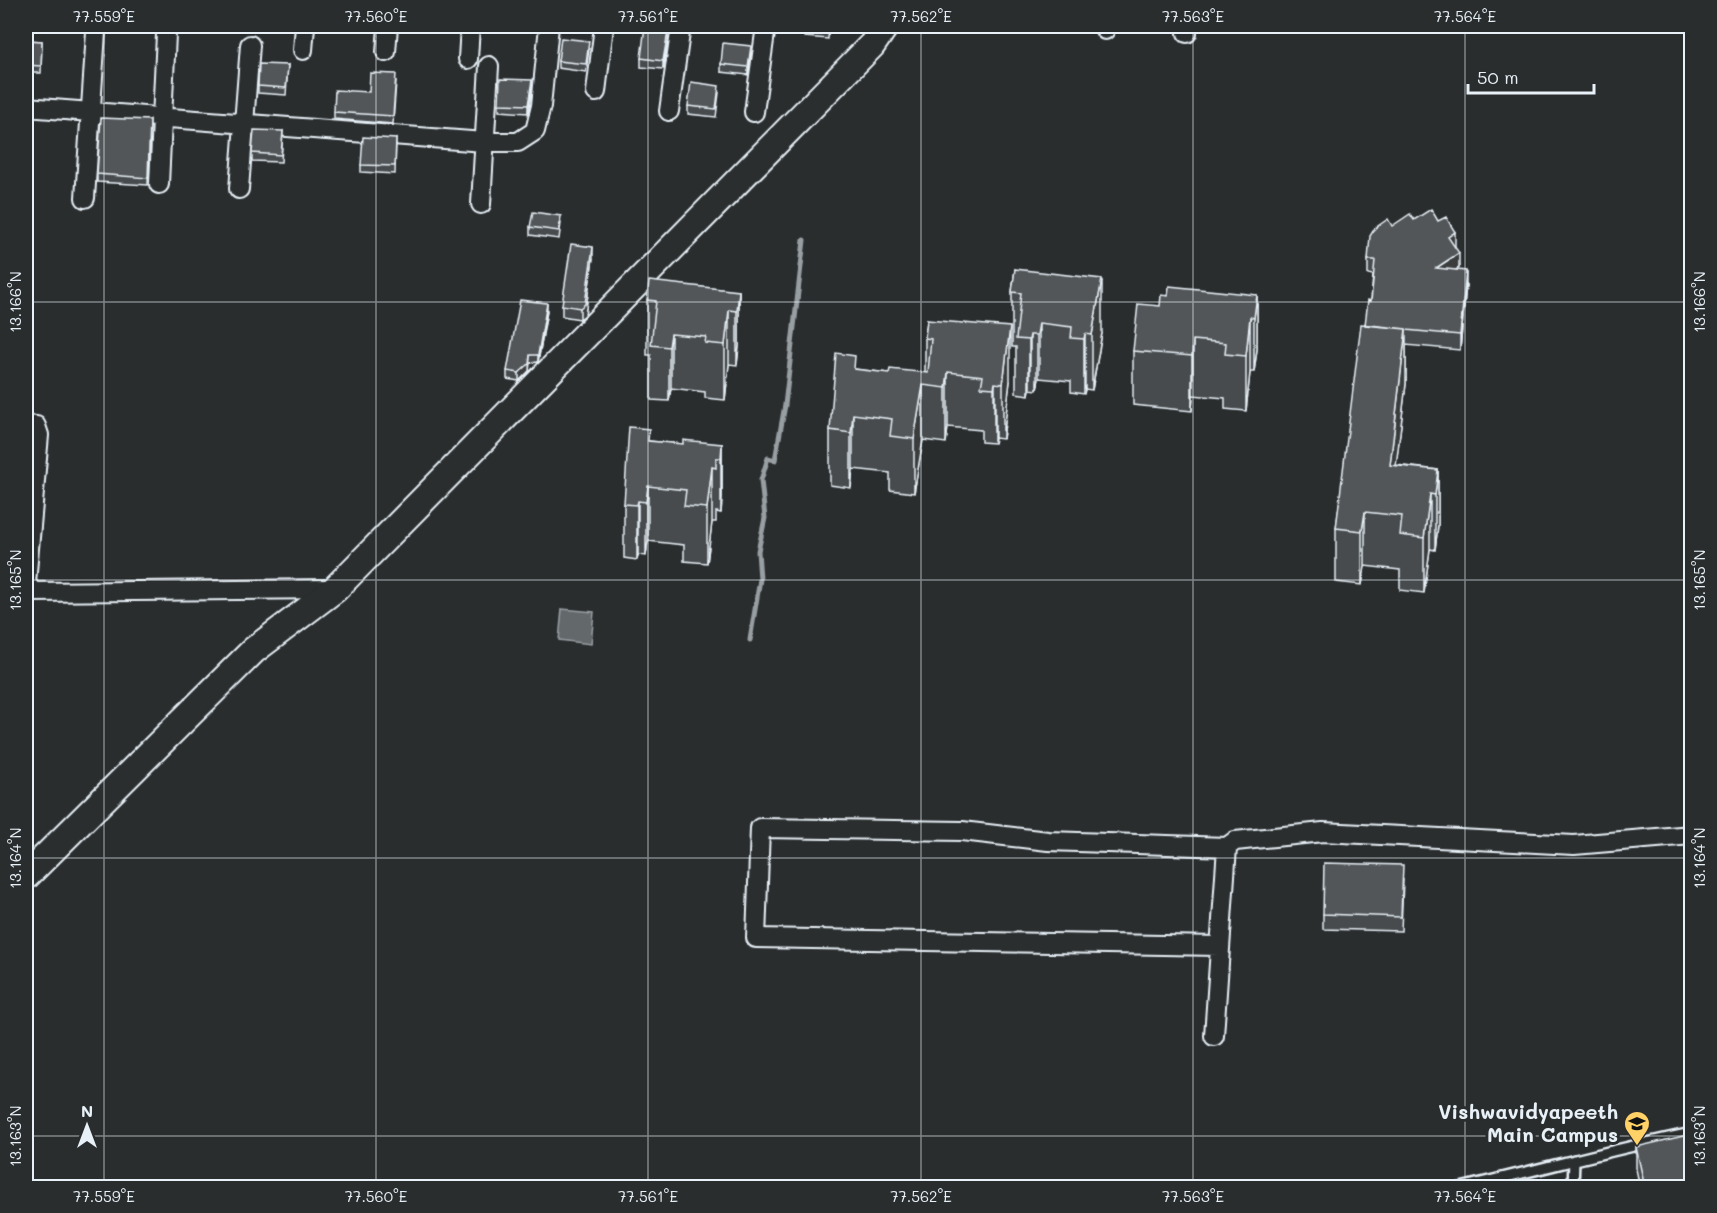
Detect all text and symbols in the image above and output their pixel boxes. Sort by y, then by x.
text: 77.559°E [73,6,135,26]
text: 77.560°E [345,6,408,26]
text: 77.561°E [618,6,678,26]
text: 77.562°E [890,6,952,26]
text: 77.563°E [1162,6,1224,26]
text: 77.564°E [1434,6,1496,26]
scale bar [1468,57,1594,95]
text: 50 m [1477,65,1519,89]
text: 13.166°N [5,271,25,333]
text: 13.166°N [1689,271,1709,333]
text: 13.165°N [5,549,25,611]
text: 13.165°N [1689,549,1709,611]
text: 13.164°N [5,827,25,889]
text: 13.164°N [1689,827,1709,889]
north arrow [57,1096,117,1156]
place label: Vishwavidyapeeth Main Campus [1438,1098,1618,1147]
text: N [81,1100,93,1121]
text: 13.163°N [5,1105,25,1167]
text: 13.163°N [1689,1105,1709,1167]
school or university icon: Vishwavidyapeeth Main Campus [1622,1109,1652,1147]
text: 77.559°E [73,1186,135,1206]
text: 77.560°E [345,1186,408,1206]
text: 77.561°E [618,1186,678,1206]
text: 77.562°E [890,1186,952,1206]
text: 77.563°E [1162,1186,1224,1206]
text: 77.564°E [1434,1186,1496,1206]

